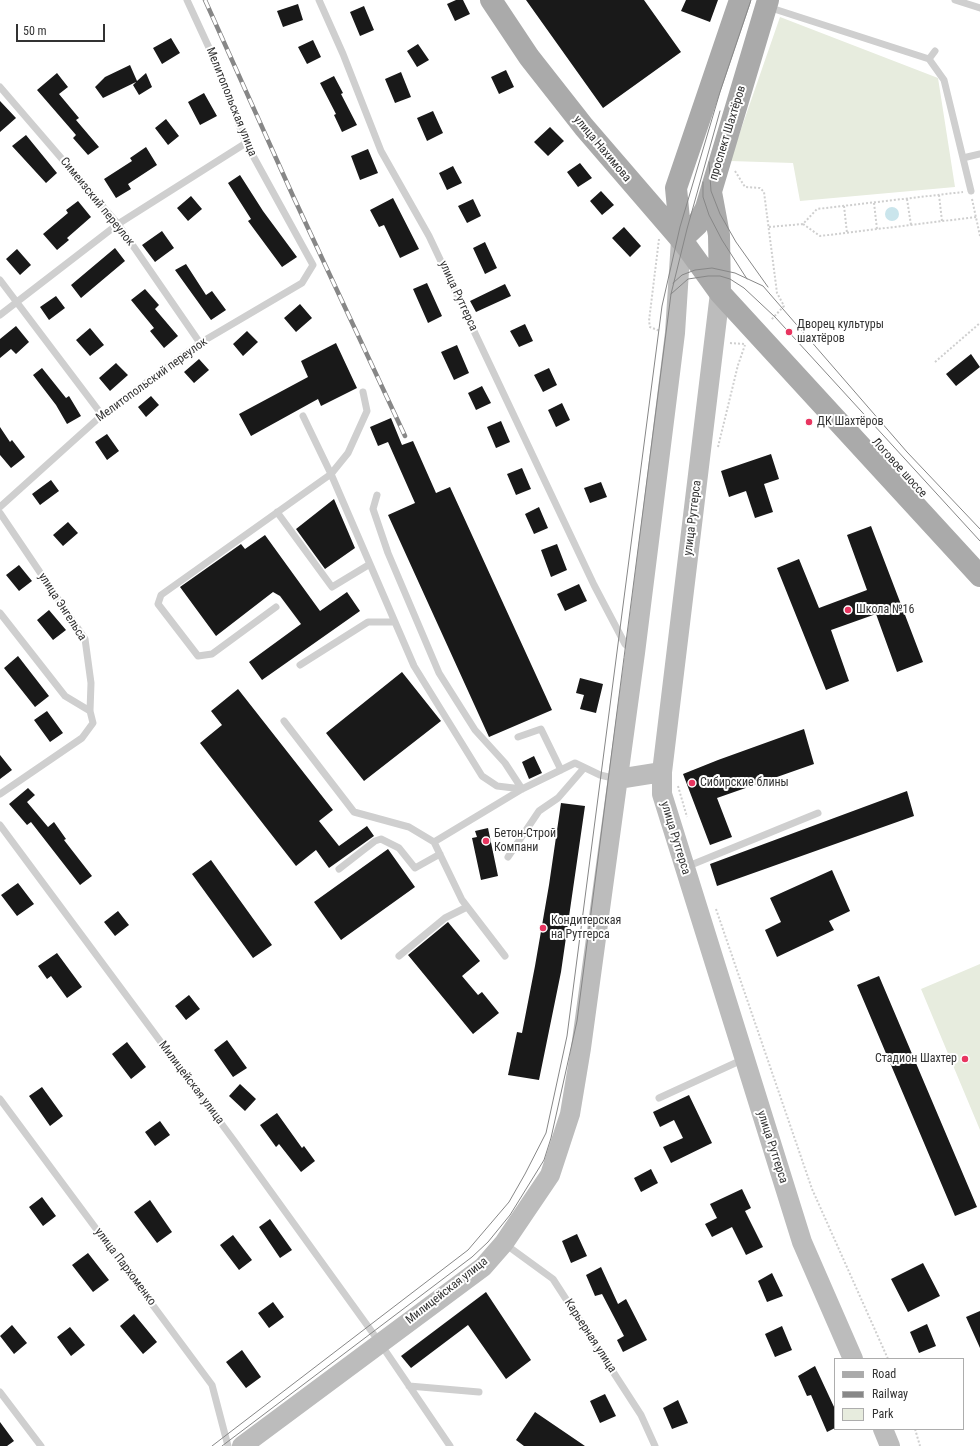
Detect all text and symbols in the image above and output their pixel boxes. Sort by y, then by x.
scale bar [18,16,107,42]
text: 50 m [23,24,47,38]
street label: Мелитопольская улица [203,45,259,159]
street label: проспект Шахтёров [707,84,749,182]
street label: улица Нахимова [570,113,634,185]
street label: Симеизский переулок [57,155,137,249]
street label: улица Рутгерса [435,259,481,333]
place label: Дворец культуры шахтёров [797,318,884,346]
marker: Дворец культуры шахтёров [784,327,794,337]
street label: Мелитопольский переулок [94,335,210,425]
place label: ДК Шахтёров [817,415,883,429]
marker: ДК Шахтёров [804,417,814,427]
street label: Логовое шоссе [868,435,930,501]
street label: улица Рутгерса [681,480,705,556]
street label: улица Энгельса [35,570,89,644]
place label: Школа №16 [856,603,914,617]
marker: Школа №16 [843,605,853,615]
place label: Сибирские блины [700,776,789,790]
marker: Сибирские блины [687,778,697,788]
street label: улица Рутгерса [657,800,693,876]
place label: Бетон-Строй Компани [494,827,556,855]
marker: Бетон-Строй Компани [481,836,491,846]
place label: Кондитерская на Рутгерса [551,914,621,942]
marker: Кондитерская на Рутгерса [538,923,548,933]
street label: Милицейская улица [155,1039,227,1127]
place label: Стадион Шахтер [875,1052,957,1066]
marker: Стадион Шахтер [960,1054,970,1064]
street label: улица Рутгерса [753,1109,791,1185]
street label: улица Пархоменко [91,1225,159,1309]
street label: Милицейская улица [403,1255,491,1327]
street label: Карьерная улица [561,1296,619,1376]
legend [834,1358,964,1430]
text: Road [872,1367,896,1381]
text: Railway [872,1387,908,1401]
text: Park [872,1407,893,1421]

